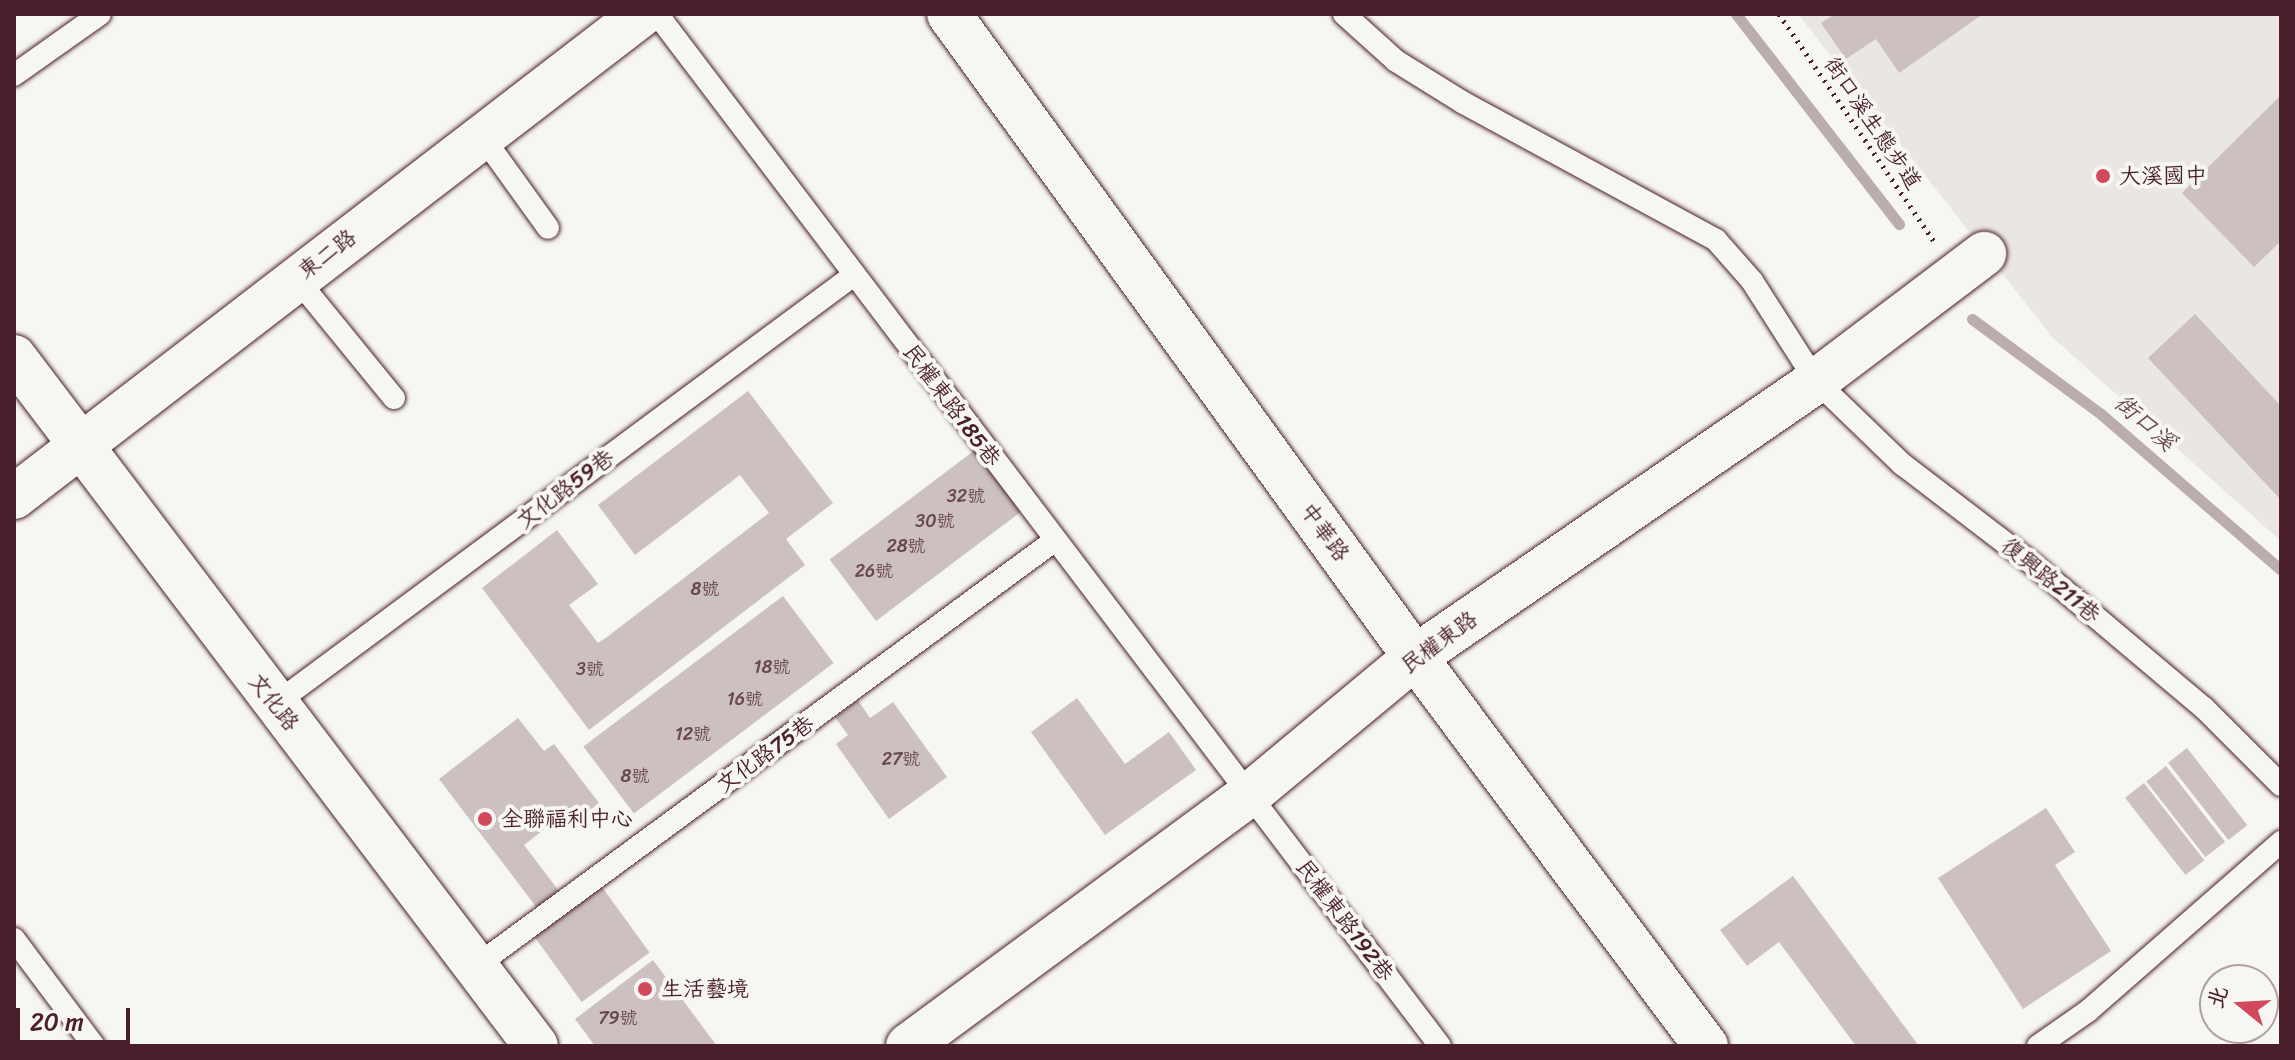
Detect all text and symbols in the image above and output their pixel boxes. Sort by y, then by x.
street label: 街口溪生態步道 [1819,52,1927,194]
place label: 大溪國中 [2119,163,2207,189]
marker: 大溪國中 [2094,167,2112,185]
street label: 東二路 [293,224,361,284]
street label: 民權東路185巷 [897,339,1007,471]
water label: 街口溪 [2108,389,2182,457]
street label: 文化路59巷 [511,444,619,534]
house number: 32號 [947,485,985,507]
street label: 中華路 [1295,498,1355,566]
house number: 30號 [915,510,955,532]
street label: 復興路211巷 [1996,532,2106,628]
house number: 28號 [886,535,926,557]
house number: 26號 [855,560,893,582]
house number: 8號 [691,578,719,600]
street label: 民權東路 [1396,605,1482,679]
house number: 18號 [754,656,790,678]
house number: 3號 [576,658,604,680]
street label: 文化路 [243,668,305,736]
house number: 16號 [727,688,763,710]
street label: 文化路75巷 [711,710,819,798]
house number: 12號 [675,723,711,745]
house number: 27號 [882,748,920,770]
house number: 8號 [621,765,649,787]
place label: 全聯福利中心 [501,806,633,832]
marker: 全聯福利中心 [476,810,494,828]
street label: 民權東路192巷 [1291,854,1399,986]
north arrow [2199,964,2279,1044]
place label: 生活藝境 [661,976,749,1002]
marker: 生活藝境 [636,980,654,998]
text: 北 [2196,981,2240,1014]
scale bar [20,992,134,1042]
text: 20 m [30,1001,84,1043]
house number: 79號 [598,1007,638,1029]

